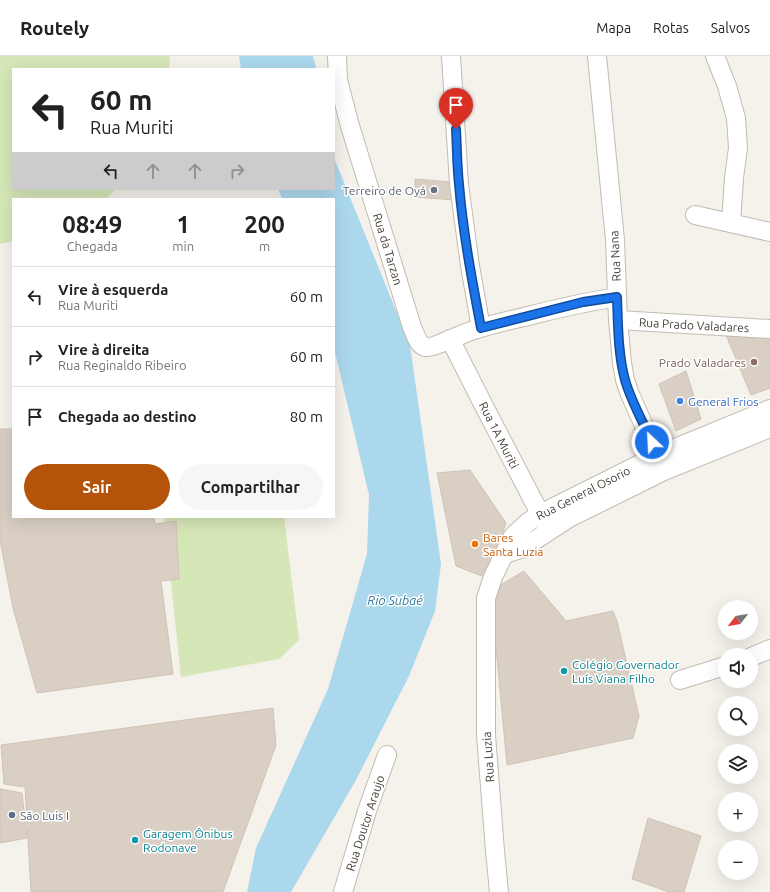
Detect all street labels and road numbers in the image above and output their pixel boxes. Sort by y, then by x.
street label: Rua da Tarzan [371,211,405,287]
street label: Rua Nana [607,230,623,282]
street label: Rua Prado Valadares [639,316,749,334]
street label: Rua 1A Muriti [477,400,521,471]
street label: Rua General Osorio [534,464,632,522]
street label: Rua Luzia [480,731,496,783]
street label: Rua Doutor Araujo [343,773,387,873]

